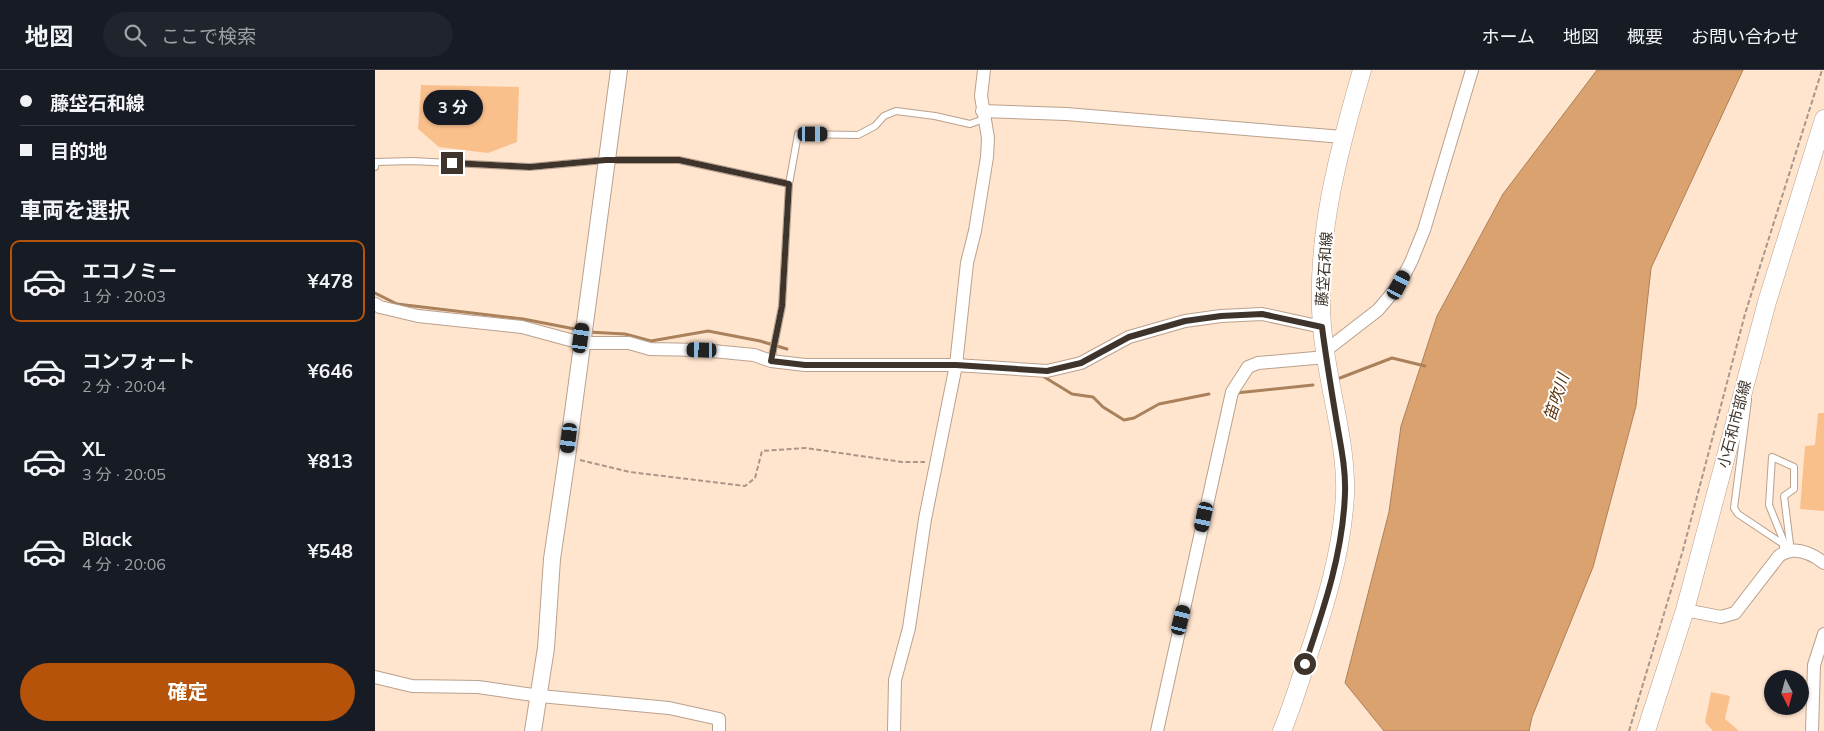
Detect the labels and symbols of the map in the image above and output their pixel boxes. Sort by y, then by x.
callout: 3 分 [422,91,482,126]
car [798,127,828,142]
route end [441,152,463,174]
street label: 藤垈石和線 [1312,231,1336,307]
car [1385,268,1412,302]
car [571,322,590,354]
car [686,342,717,358]
water label: 笛吹川 [1539,369,1574,423]
street label: 小石和市部線 [1713,378,1755,470]
car [559,422,578,454]
car [1193,501,1214,533]
car [1170,604,1191,636]
route start [1294,653,1316,675]
north arrow [1764,670,1809,715]

